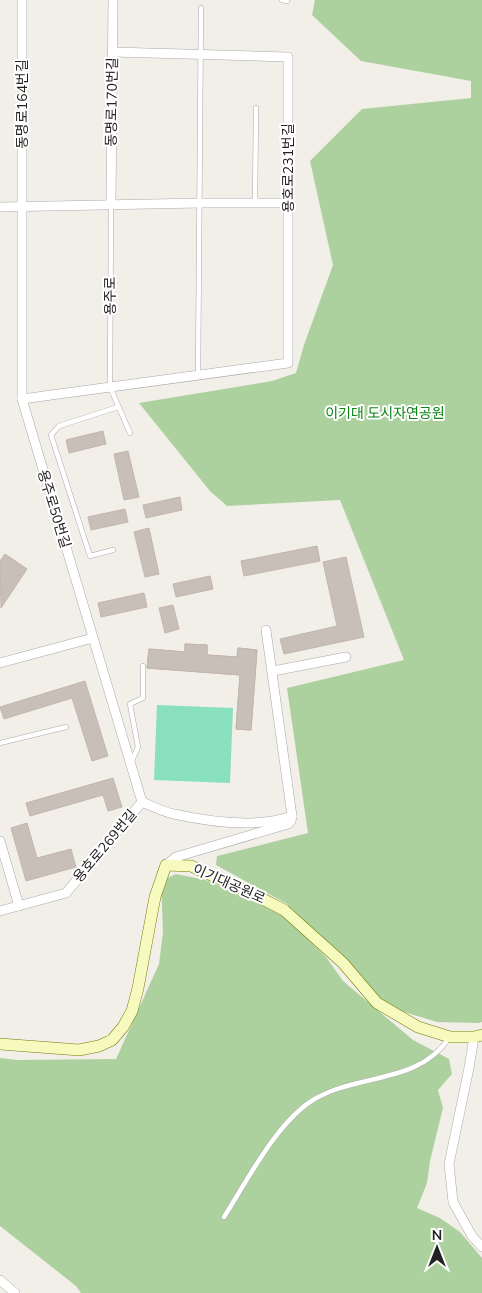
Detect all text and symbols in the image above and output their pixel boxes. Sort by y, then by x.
street label: 동명로170번길 [102,57,122,147]
street label: 동명로164번길 [13,59,32,149]
street label: 용호로231번길 [279,123,298,213]
street label: 용주로 [101,277,120,315]
park label: 이기대 도시자연공원 [325,404,445,423]
street label: 용주로50번길 [33,467,75,551]
street label: 용호로269번길 [69,806,141,886]
street label: 이기대공원로 [190,860,268,908]
north arrow [412,1223,462,1273]
text: N [432,1226,442,1245]

